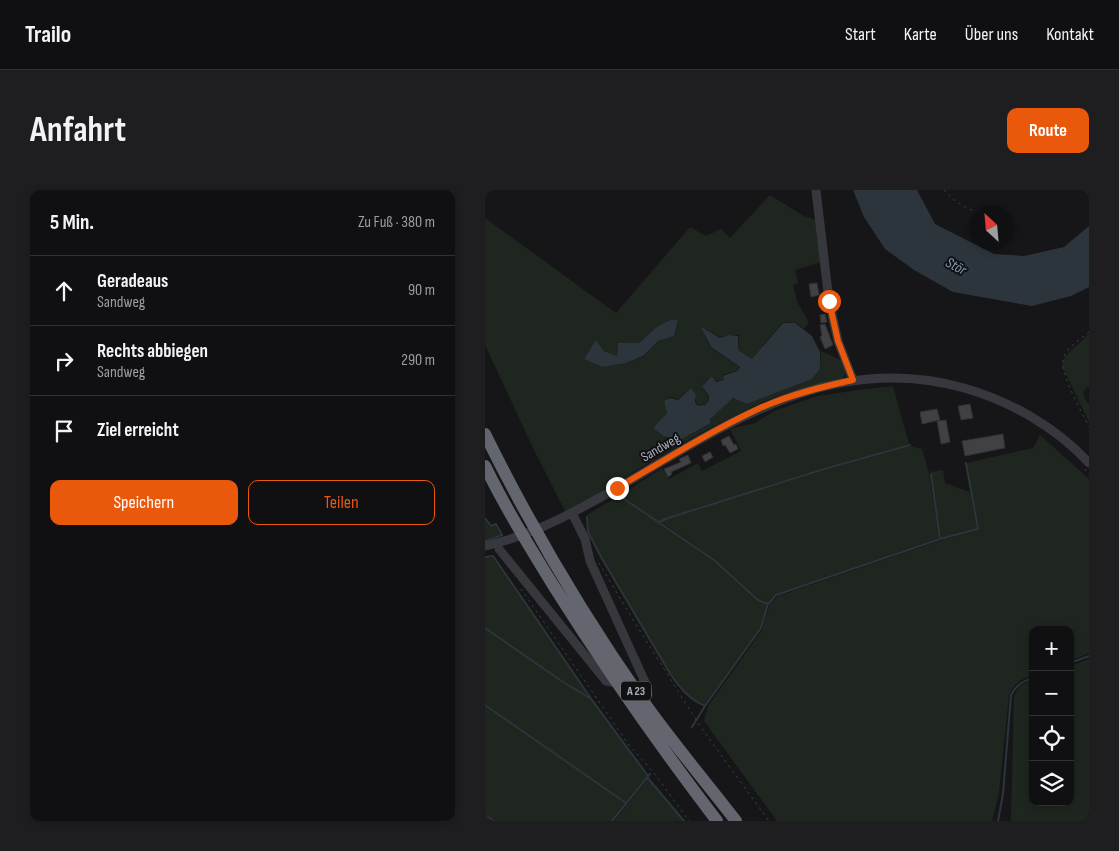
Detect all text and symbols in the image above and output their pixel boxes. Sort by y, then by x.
text: Trailo [25,20,71,49]
text: Start [845,24,876,45]
text: Karte [904,24,937,45]
text: Über uns [965,24,1018,45]
text: Kontakt [1046,24,1094,45]
button: Route [1007,108,1089,153]
text: Anfahrt [30,109,126,152]
north arrow [969,205,1014,250]
text: 5 Min. [50,210,94,235]
text: Zu Fuß · 380 m [358,213,435,232]
water label: Stör [942,253,970,280]
text: Geradeaus [97,270,168,293]
icon: ahead [50,277,78,305]
text: 90 m [408,281,435,300]
route start [818,290,841,313]
text: Sandweg [97,293,145,312]
text: Rechts abbiegen [97,340,208,363]
icon: right [50,347,78,375]
text: 290 m [401,351,435,370]
text: Sandweg [97,363,145,382]
icon: arrive [50,417,78,445]
text: Ziel erreicht [97,419,179,442]
street label: Sandweg [638,429,683,465]
route end [606,477,629,500]
button: Speichern [50,480,238,525]
button: Teilen [248,480,435,525]
map controls [1029,626,1074,806]
button: + [1029,626,1074,671]
button: − [1029,671,1074,716]
road number: A 23 [621,682,651,701]
button: locate [1029,716,1074,761]
button: layers [1029,761,1074,806]

